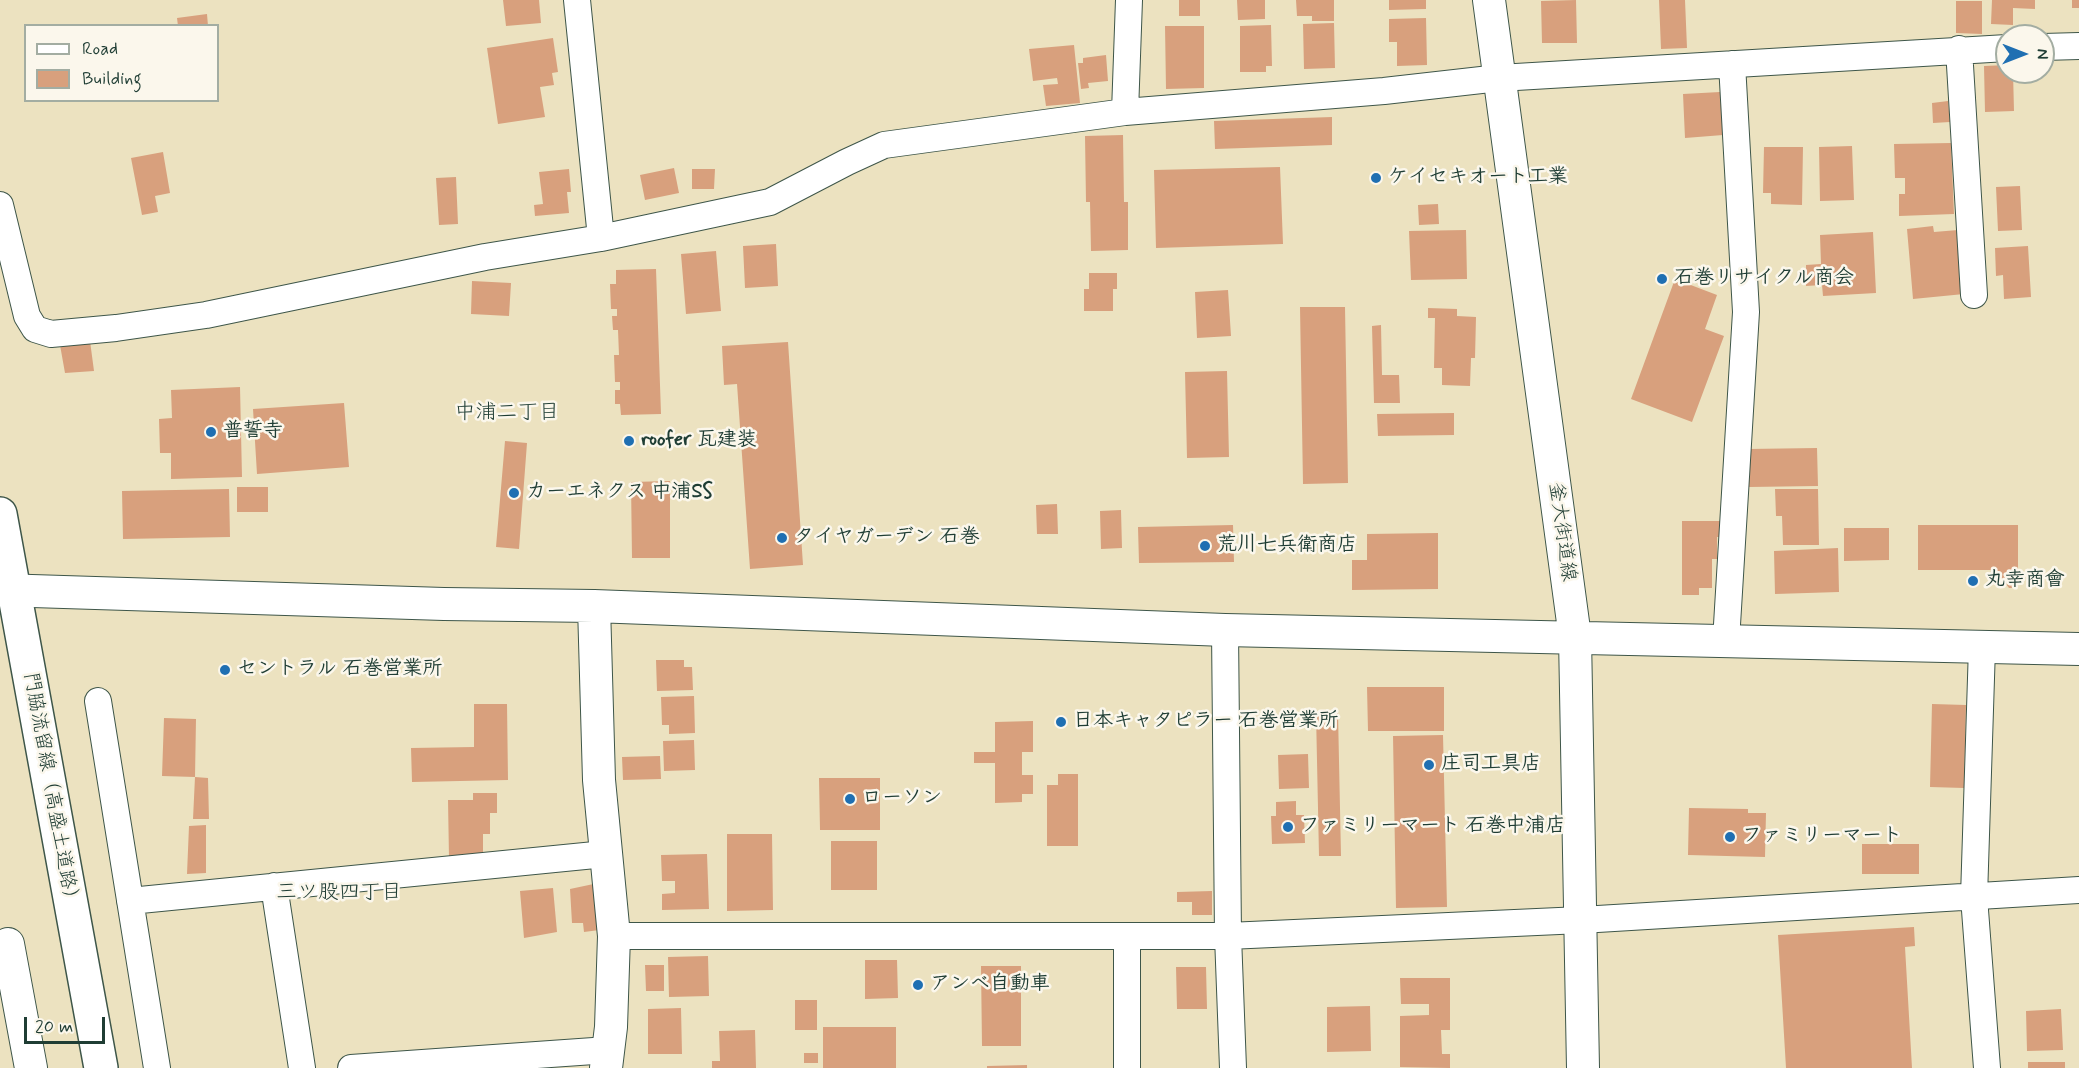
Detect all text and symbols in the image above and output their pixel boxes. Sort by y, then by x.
legend [24,24,219,102]
north arrow [1995,24,2055,84]
text: Road [82,37,118,61]
text: N [2031,49,2052,59]
text: Building [82,67,142,91]
place label: ケイセキオート工業 [1388,166,1568,190]
marker: ケイセキオート工業 [1369,171,1383,185]
place label: 石巻リサイクル商会 [1674,267,1854,291]
marker: 石巻リサイクル商会 [1655,272,1669,286]
district label: 中浦二丁目 [455,401,559,427]
place label: 普誓寺 [223,420,283,444]
marker: 普誓寺 [204,425,218,439]
place label: roofer 瓦建装 [641,429,757,453]
marker: roofer 瓦建装 [622,434,636,448]
place label: カーエネクス 中浦SS [526,481,713,505]
street label: 釜大街道線 [1542,481,1580,583]
marker: カーエネクス 中浦SS [507,486,521,500]
place label: タイヤガーデン 石巻 [794,526,979,550]
marker: タイヤガーデン 石巻 [775,531,789,545]
place label: 荒川七兵衛商店 [1217,534,1357,558]
marker: 荒川七兵衛商店 [1198,539,1212,553]
place label: 丸幸商會 [1985,569,2065,593]
marker: 丸幸商會 [1966,574,1980,588]
place label: セントラル 石巻営業所 [237,658,442,682]
marker: セントラル 石巻営業所 [218,663,232,677]
street label: 門脇流留線（高盛土道路） [17,671,83,911]
place label: 日本キャタピラー 石巻営業所 [1073,710,1338,734]
marker: 日本キャタピラー 石巻営業所 [1054,715,1068,729]
place label: 庄司工具店 [1441,753,1541,777]
marker: 庄司工具店 [1422,758,1436,772]
place label: ローソン [862,787,942,811]
marker: ローソン [843,792,857,806]
place label: ファミリーマート 石巻中浦店 [1300,815,1565,839]
marker: ファミリーマート 石巻中浦店 [1281,820,1295,834]
place label: ファミリーマート [1742,825,1902,849]
marker: ファミリーマート [1723,830,1737,844]
district label: 三ツ股四丁目 [276,881,402,907]
place label: アンベ自動車 [930,973,1050,997]
marker: アンベ自動車 [911,978,925,992]
scale bar [27,1005,108,1043]
text: 20 m [35,1015,73,1039]

